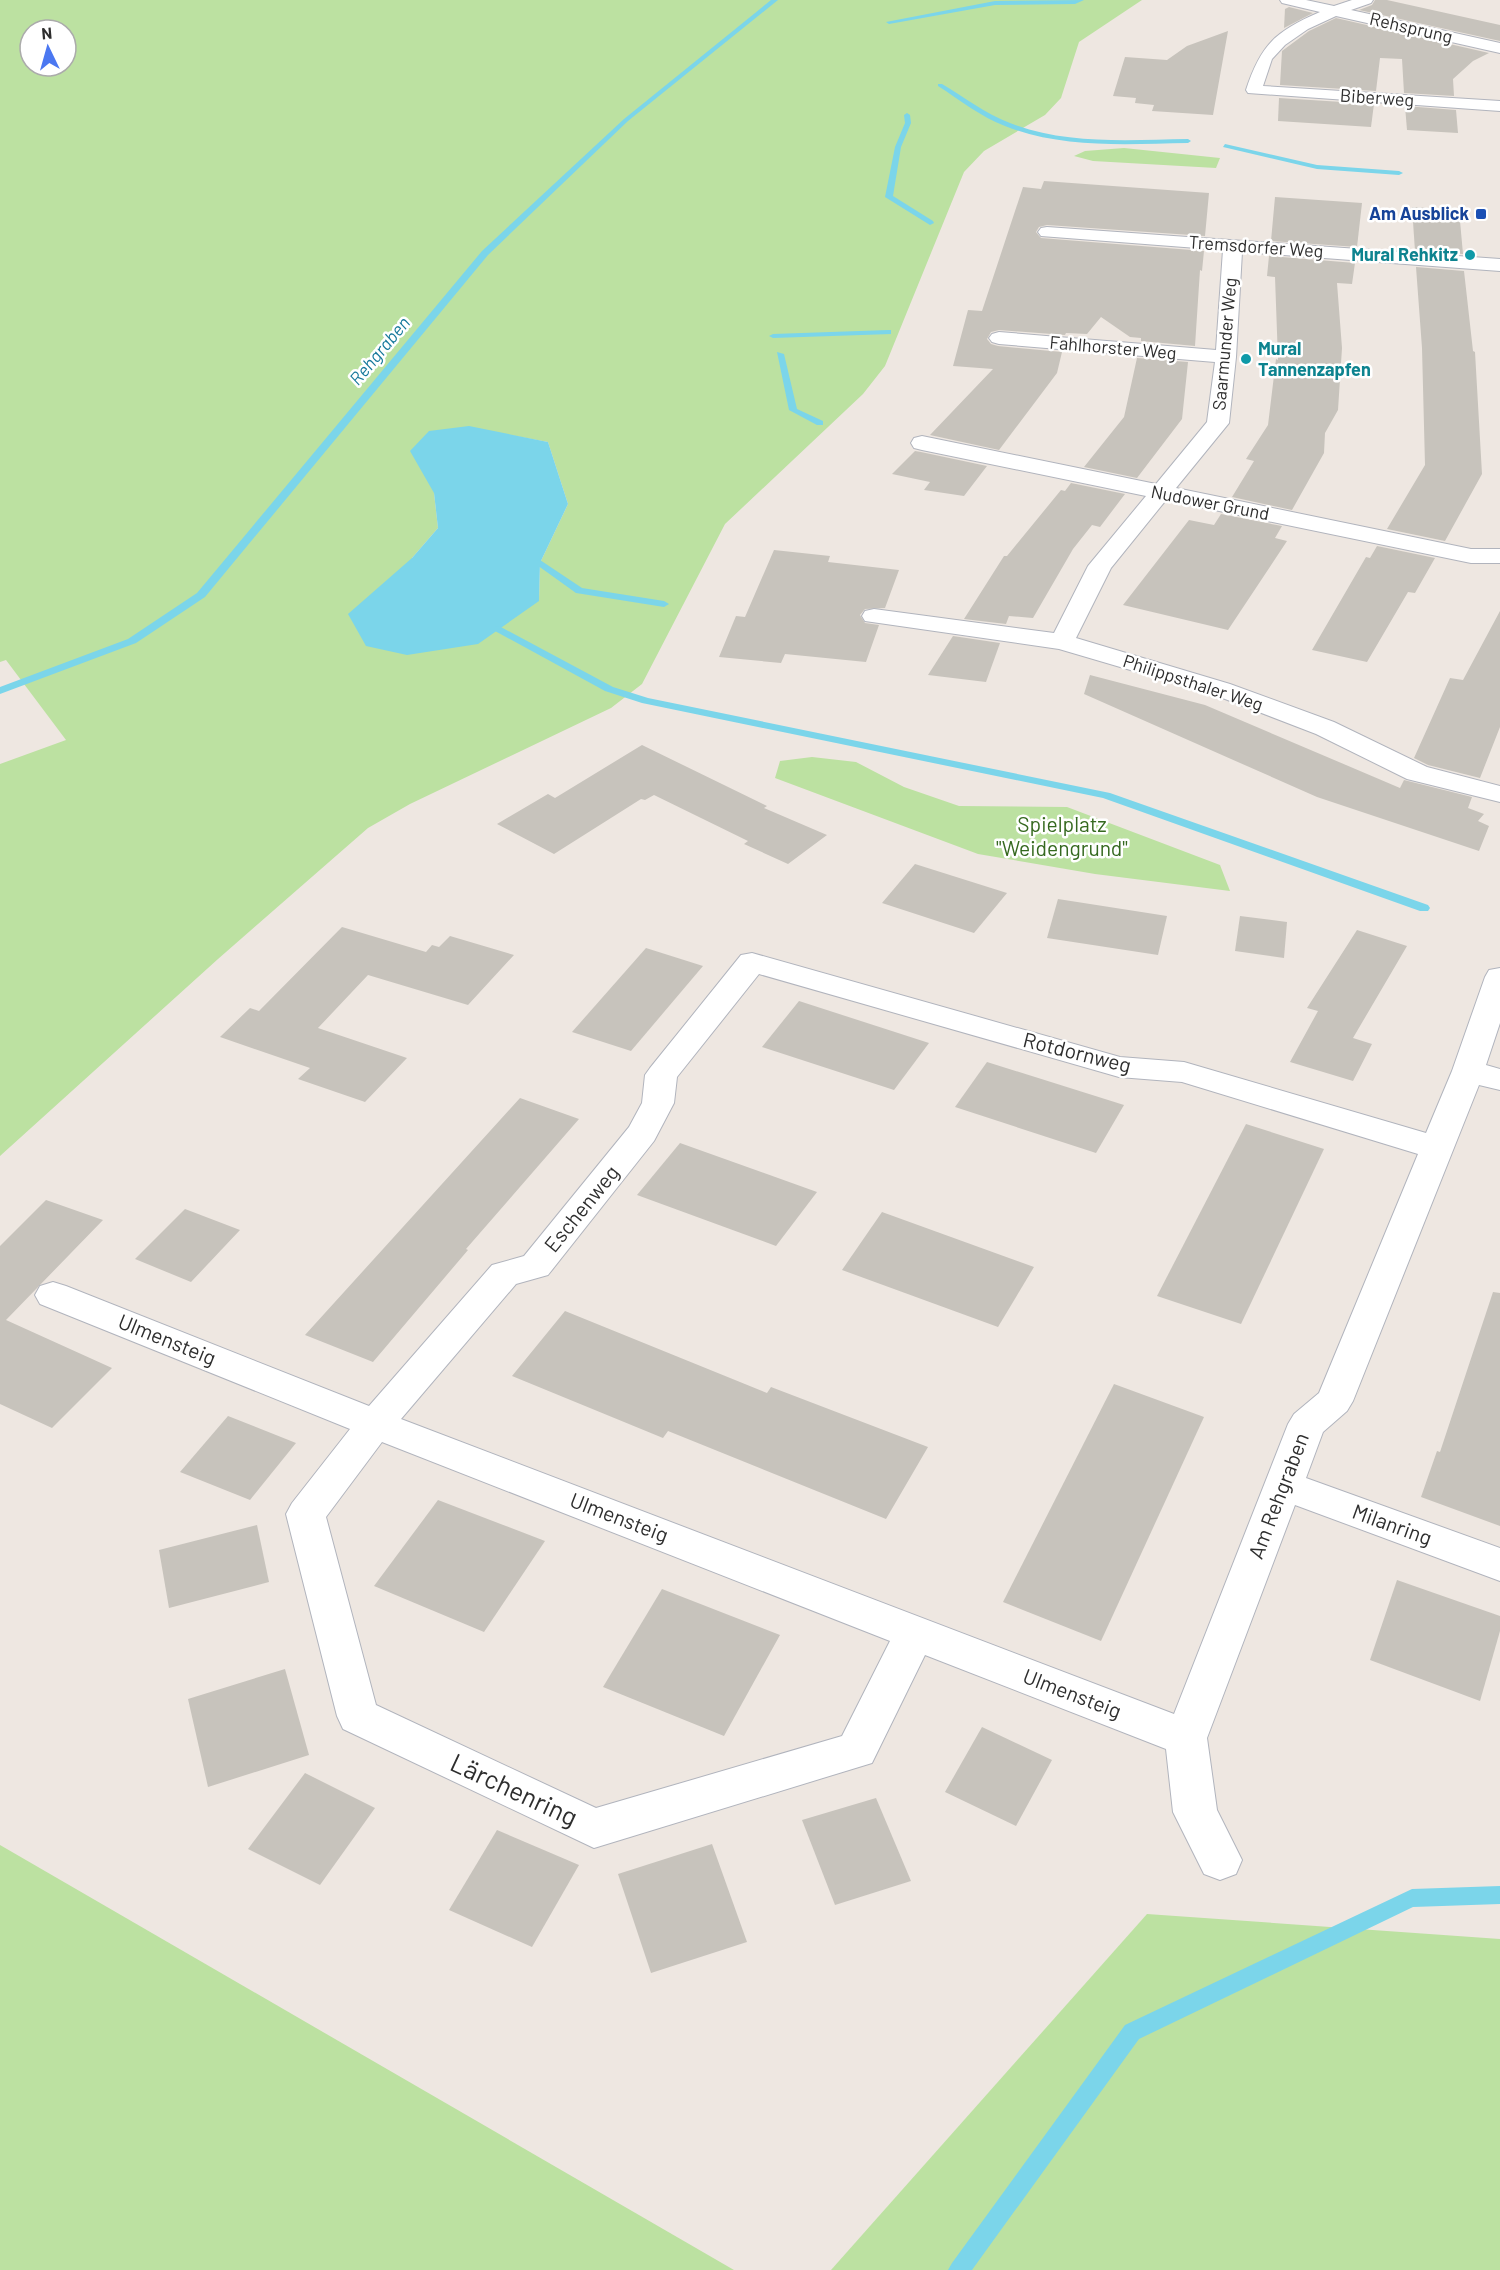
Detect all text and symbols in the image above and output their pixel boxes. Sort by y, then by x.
street label: Rehsprung [1368,7,1455,47]
north arrow [18,18,78,78]
text: N [41,23,53,42]
street label: Biberweg [1339,83,1415,111]
place label: Am Ausblick [1369,202,1469,224]
marker: Am Ausblick [1474,207,1488,221]
street label: Tremsdorfer Weg [1188,230,1324,262]
place label: Mural Rehkitz [1351,243,1458,265]
marker: Mural Rehkitz [1463,248,1477,262]
street label: Saarmunder Weg [1207,277,1241,411]
water label: Rehgraben [344,312,414,389]
street label: Fahlhorster Weg [1049,330,1178,364]
place label: Mural Tannenzapfen [1258,337,1371,380]
marker: Mural Tannenzapfen [1239,352,1253,366]
street label: Nudower Grund [1149,480,1271,524]
street label: Philippsthaler Weg [1121,649,1266,715]
park label: Spielplatz "Weidengrund" [996,811,1128,860]
street label: Rotdornweg [1021,1026,1134,1077]
street label: Eschenweg [538,1160,623,1257]
street label: Ulmensteig [115,1308,220,1370]
street label: Am Rehgraben [1242,1429,1313,1562]
street label: Ulmensteig [567,1486,672,1547]
street label: Milanring [1349,1498,1436,1549]
street label: Ulmensteig [1020,1662,1125,1723]
street label: Lärchenring [446,1746,583,1832]

